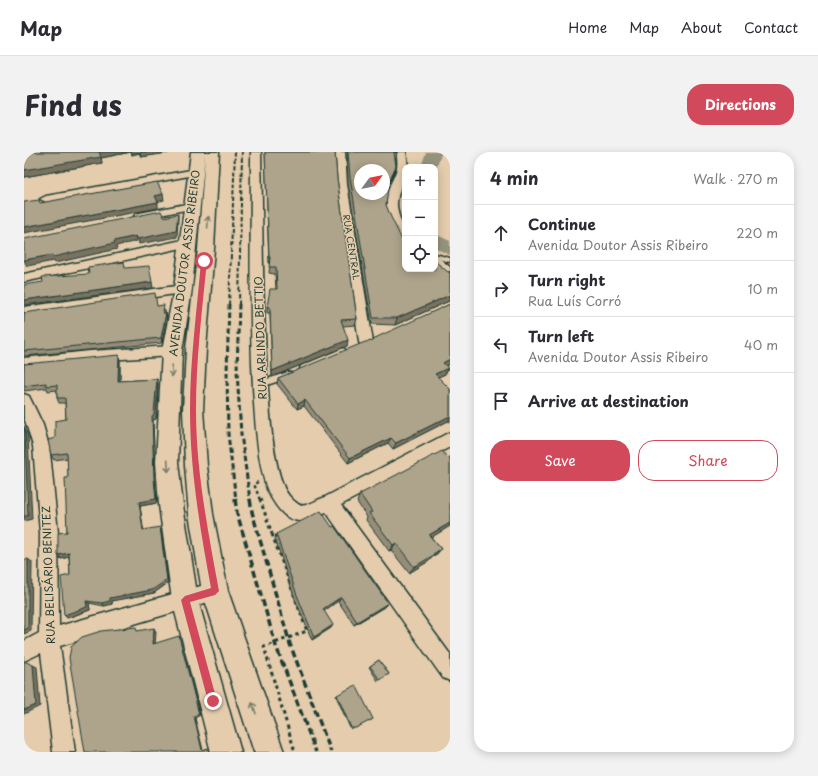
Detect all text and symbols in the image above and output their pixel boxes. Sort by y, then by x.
text: Map [20,14,62,42]
text: Home [568,17,607,38]
text: Map [629,17,659,38]
text: About [681,17,722,38]
text: Contact [744,17,798,38]
text: Find us [24,83,122,126]
button: Directions [687,84,794,125]
north arrow [354,164,390,200]
map controls [402,164,438,272]
button: + [402,164,438,200]
text: 4 min [490,165,538,191]
street label: AVENIDA DOUTOR ASSIS RIBEIRO [164,169,204,357]
text: Walk · 270 m [693,169,778,188]
button: − [402,200,438,236]
text: Continue [528,212,596,235]
street label: RUA CENTRAL [340,213,364,281]
one-way arrow [204,216,211,229]
icon: ahead [490,222,512,244]
text: 220 m [736,223,778,242]
text: Avenida Doutor Assis Ribeiro [528,235,708,254]
button: locate [402,236,438,272]
route start [195,252,213,270]
text: Turn right [528,268,605,291]
street label: RUA ARLINDO BETTIO [249,276,271,400]
icon: right [490,278,512,300]
text: 10 m [748,279,778,298]
text: Rua Luís Corró [528,291,621,310]
text: Turn left [528,324,594,347]
icon: left [490,334,512,356]
text: 40 m [744,335,778,354]
text: Avenida Doutor Assis Ribeiro [528,347,708,366]
one-way arrow [168,364,176,377]
text: Arrive at destination [528,389,689,412]
icon: arrive [490,390,512,412]
button: Save [490,440,630,481]
button: Share [638,440,778,481]
one-way arrow [164,459,171,472]
street label: RUA BELISÁRIO BENITEZ [37,505,59,645]
route end [204,692,222,710]
one-way arrow [250,703,258,715]

